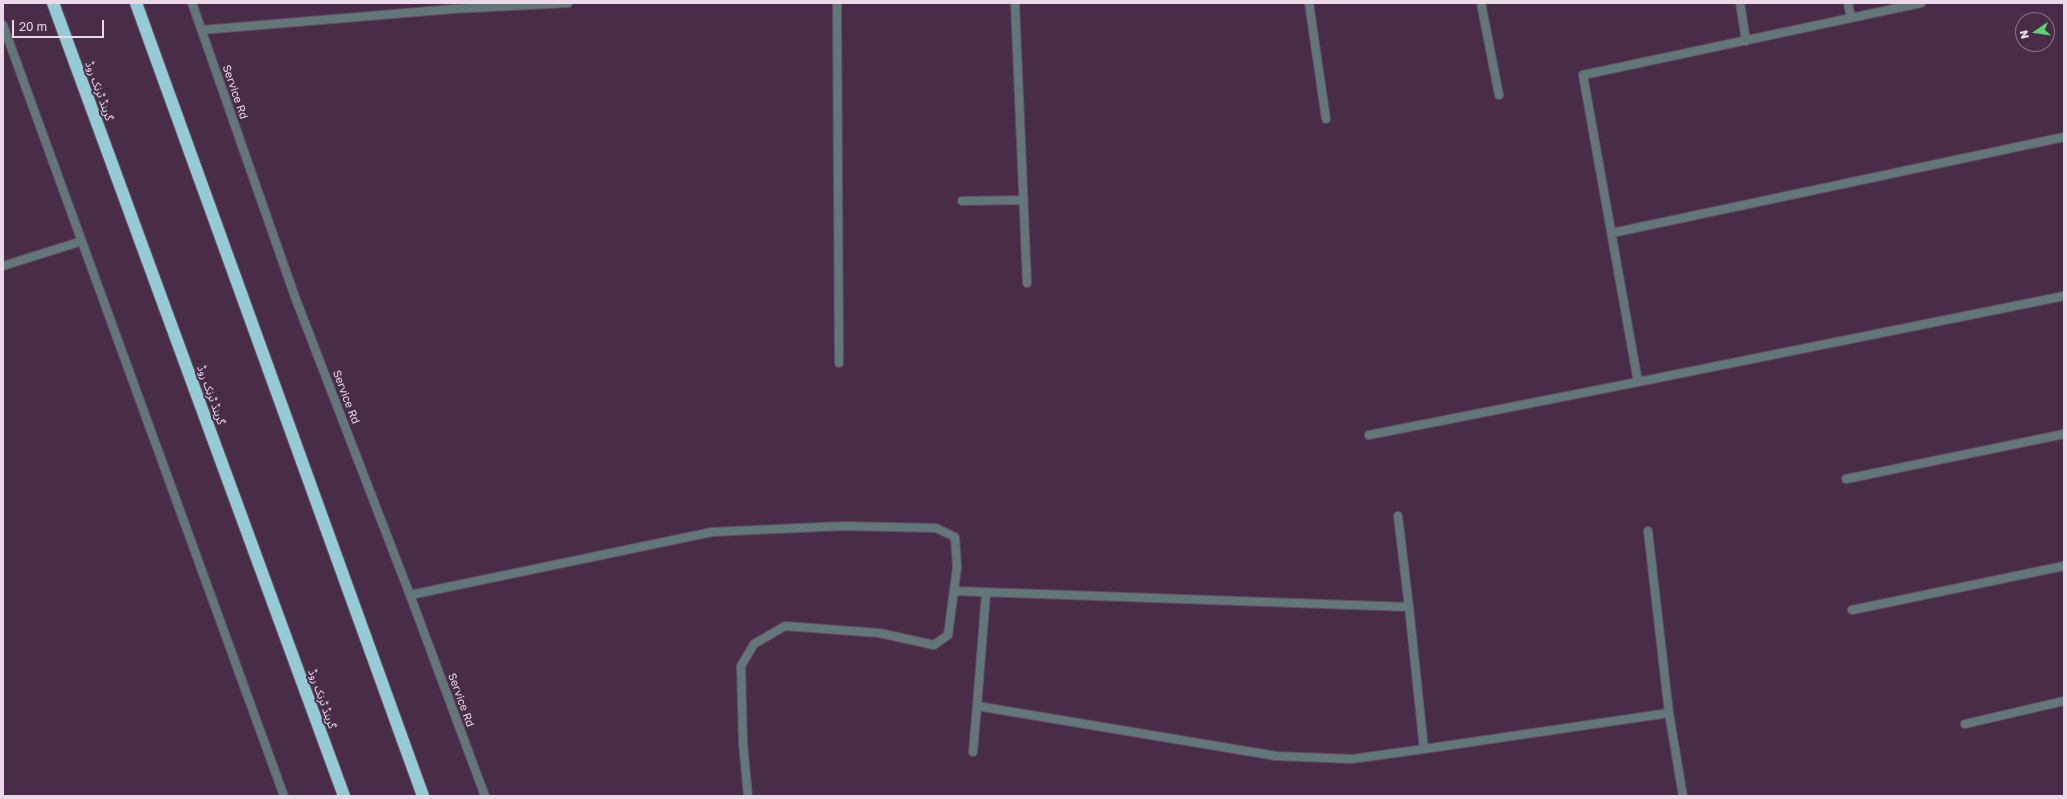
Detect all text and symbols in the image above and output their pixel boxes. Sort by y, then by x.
scale bar [14,12,106,38]
north arrow [2015,12,2055,52]
text: 20 m [19,19,47,34]
text: N [2017,29,2031,40]
street label: گرینڈ ٹرنک روڈ [82,60,116,122]
street label: Service Rd [220,63,250,121]
street label: گرینڈ ٹرنک روڈ [194,364,228,426]
street label: Service Rd [330,368,362,426]
street label: گرینڈ ٹرنک روڈ [305,668,339,730]
street label: Service Rd [445,671,477,729]

